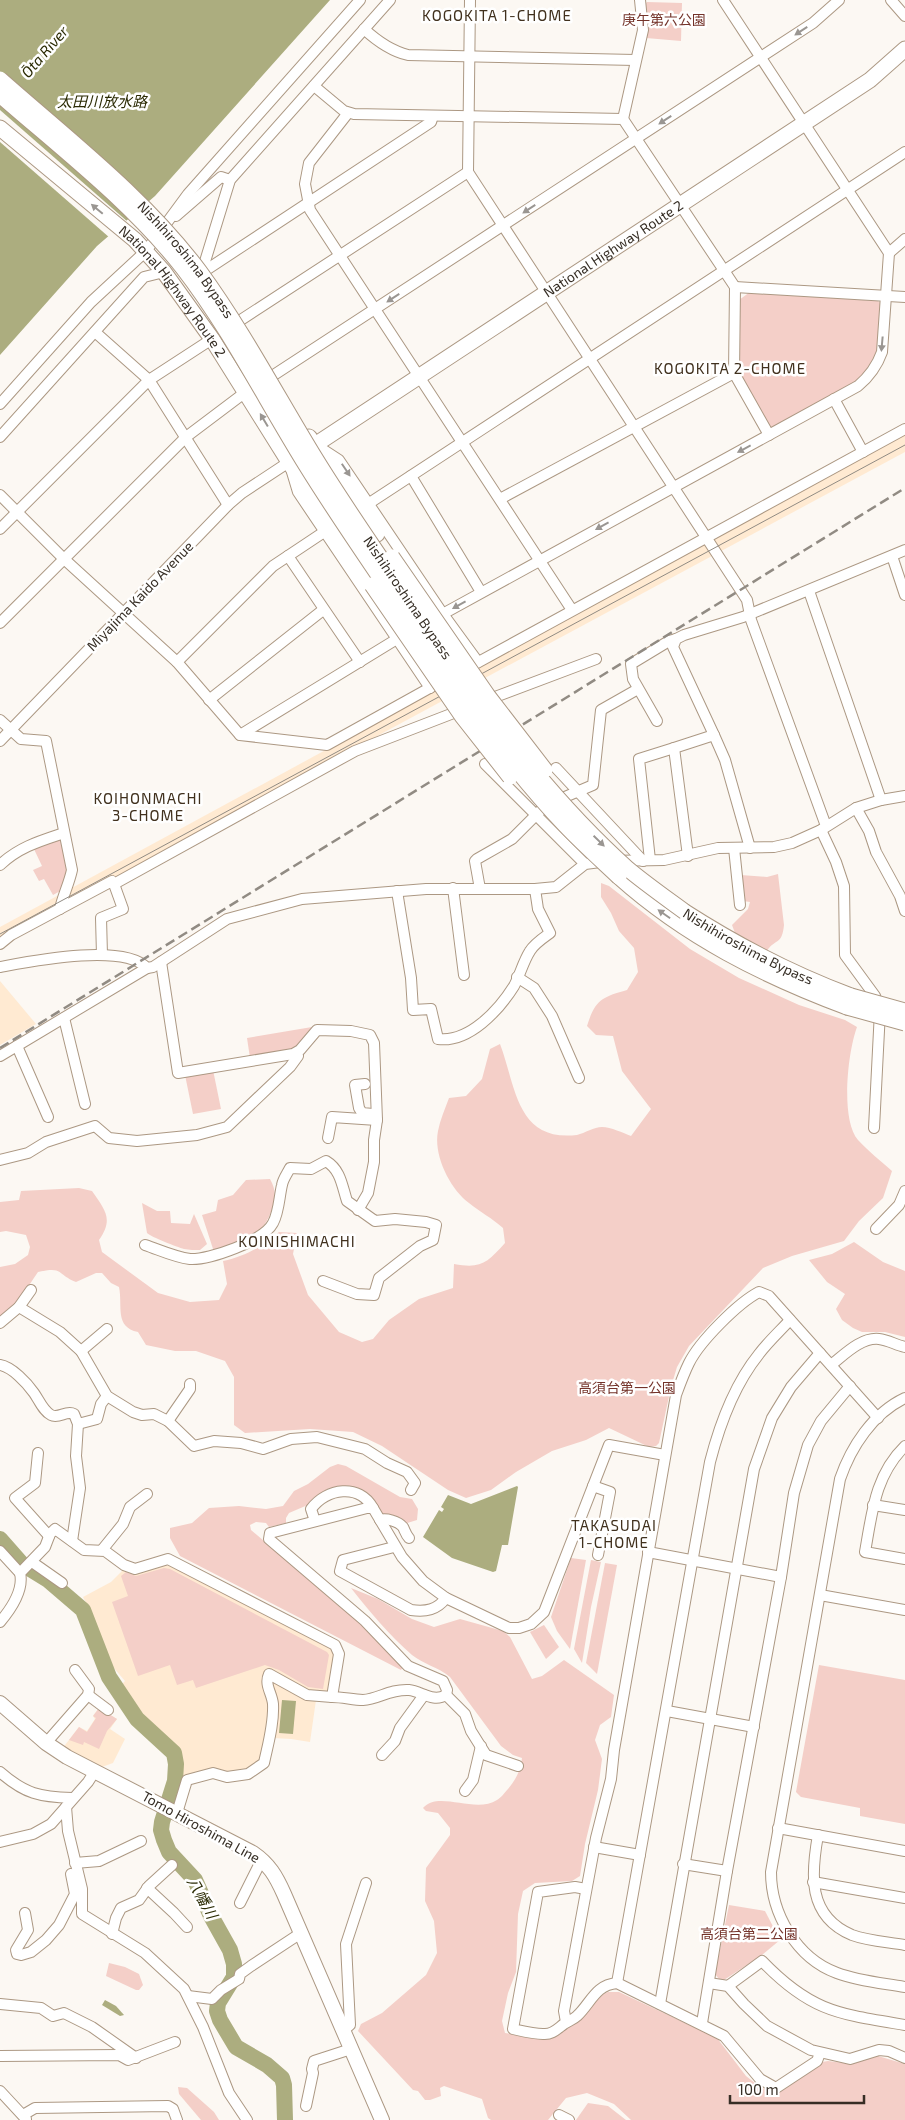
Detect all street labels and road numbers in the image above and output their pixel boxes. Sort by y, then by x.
street label: National Highway Route 2 [540,196,686,301]
street label: Nishihiroshima Bypass [134,197,238,321]
street label: National Highway Route 2 [116,221,230,360]
street label: Nishihiroshima Bypass [360,533,456,662]
street label: Miyajima Kaido Avenue [83,537,196,654]
street label: Nishihiroshima Bypass [680,904,816,988]
street label: Tomo Hiroshima Line [139,1787,263,1866]

